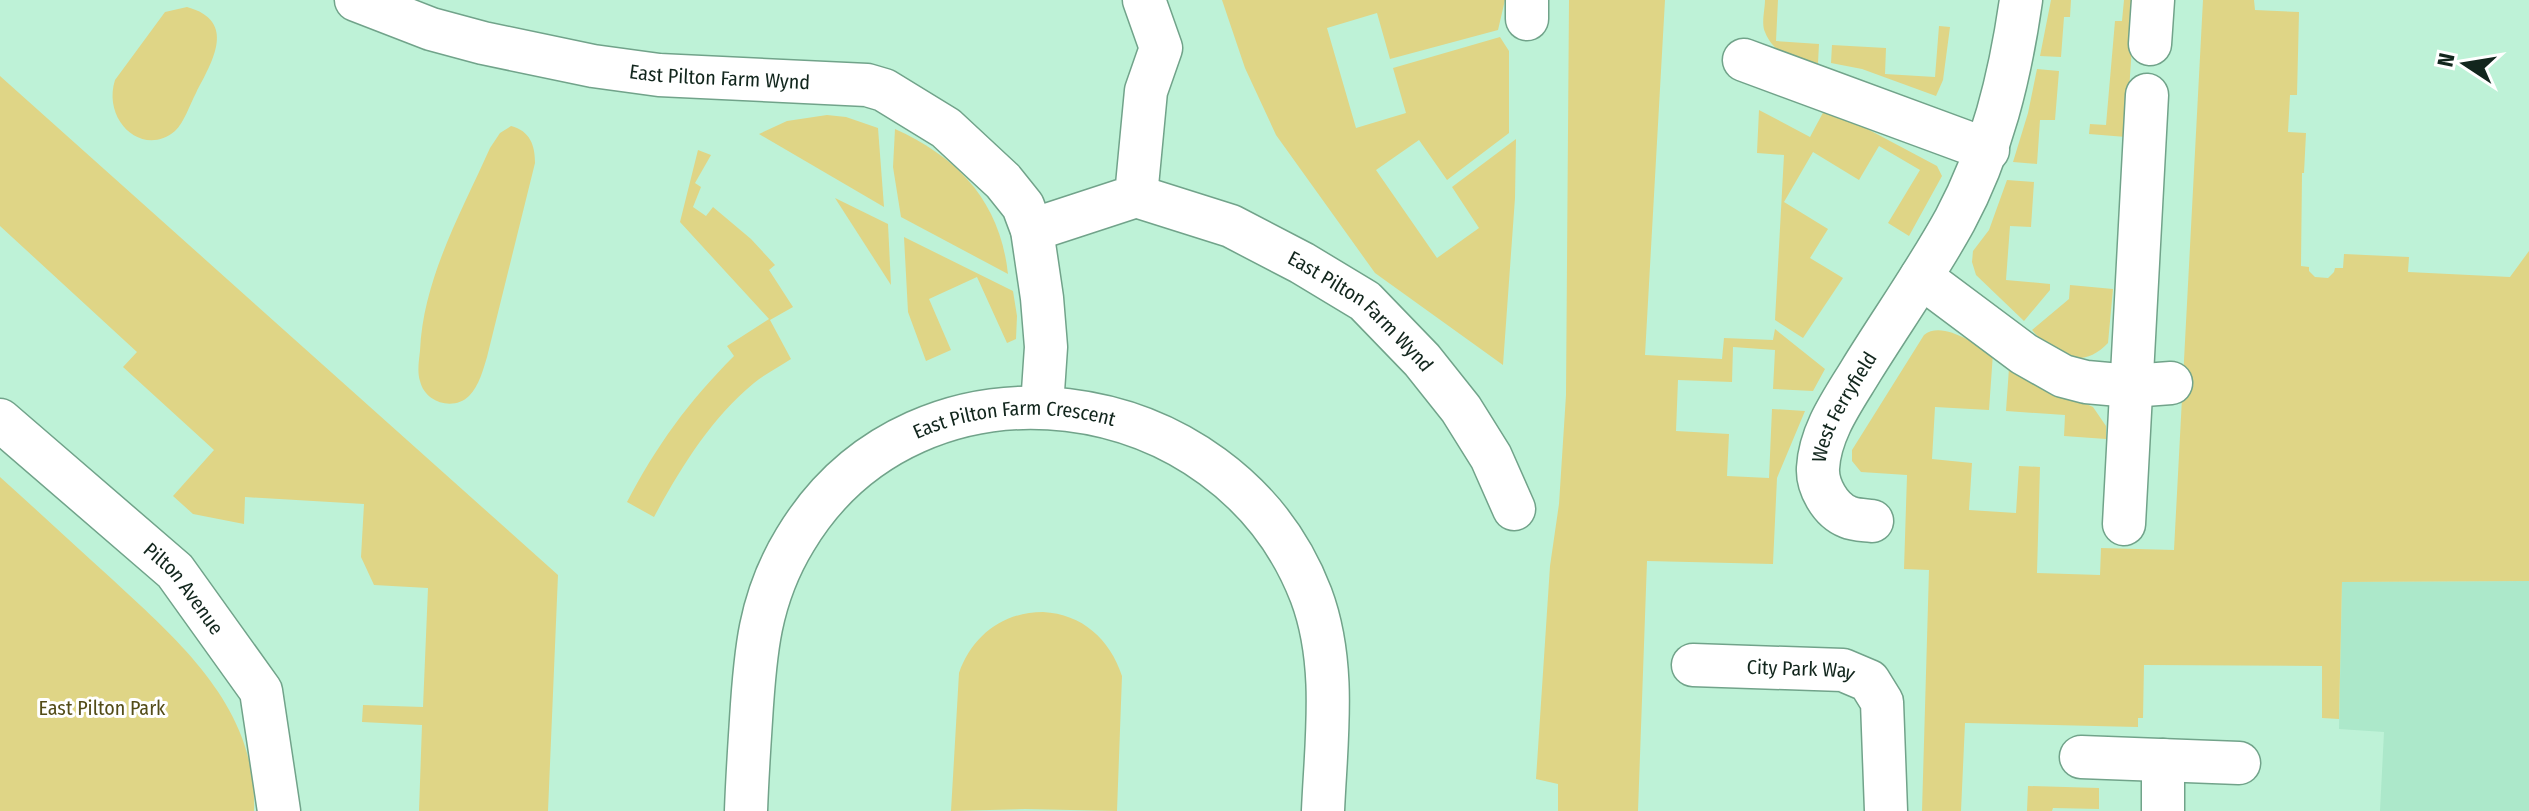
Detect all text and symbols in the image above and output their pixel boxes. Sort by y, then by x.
north arrow [2425,24,2505,104]
text: N [2431,51,2461,69]
street label: East Pilton Farm Wynd [628,59,811,94]
street label: East Pilton Farm Wynd [1284,246,1438,376]
street label: West Ferryfield [1806,347,1882,464]
street label: East Pilton Farm Crescent [909,396,1119,444]
street label: Pilton Avenue [139,537,229,639]
street label: City Park Way [1746,655,1859,686]
park label: East Pilton Park [39,696,166,720]

